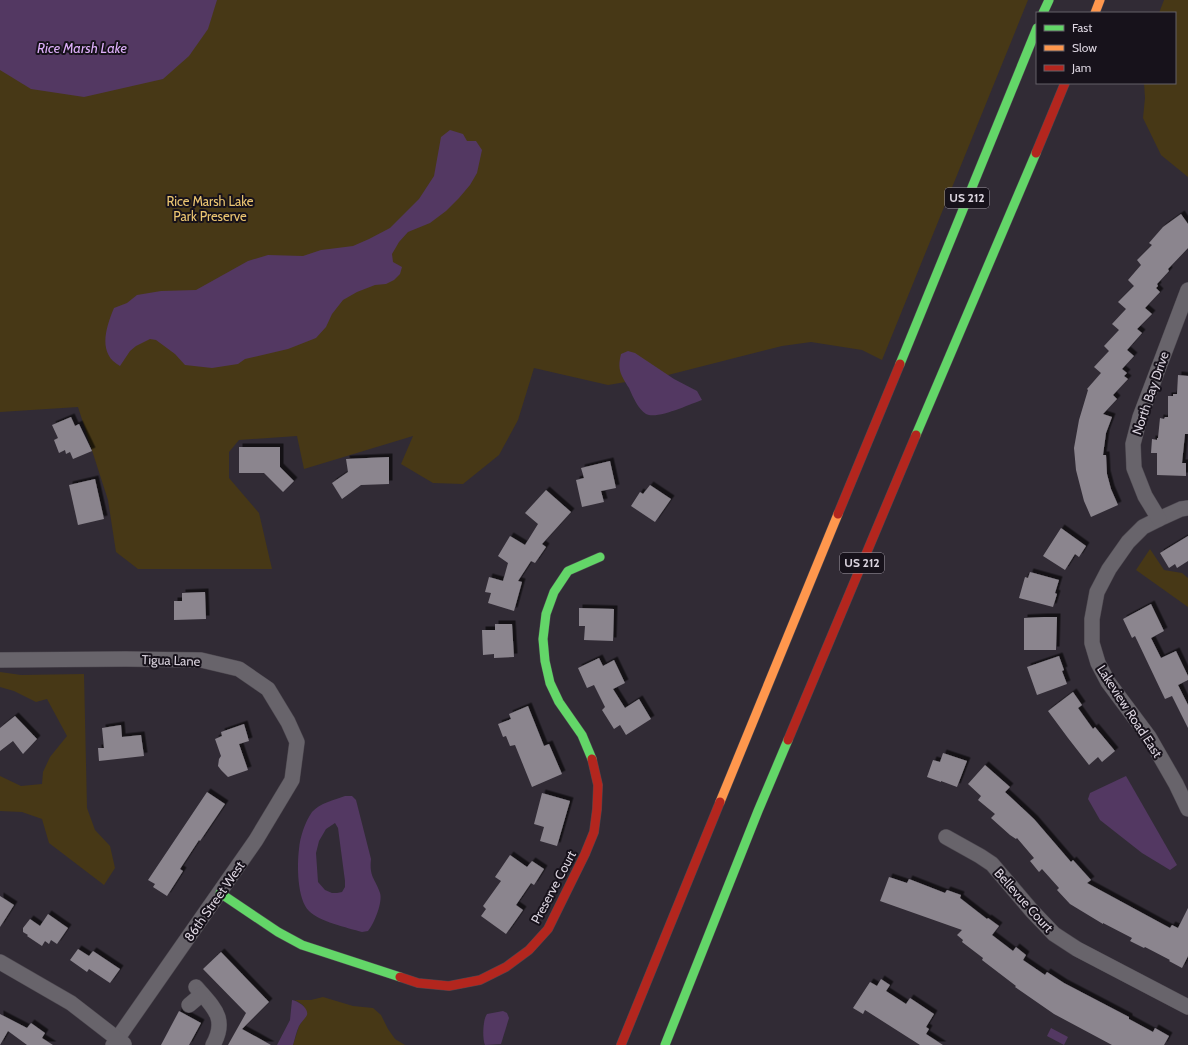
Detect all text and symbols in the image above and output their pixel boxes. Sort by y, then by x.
legend [1036,12,1176,84]
text: Fast [1072,20,1092,35]
water label: Rice Marsh Lake [37,39,127,57]
text: Slow [1072,40,1097,55]
text: Jam [1071,60,1091,75]
road number: US 212 [945,188,989,208]
park label: Rice Marsh Lake Park Preserve [166,193,254,224]
street label: North Bay Drive [1128,349,1172,437]
road number: US 212 [840,553,884,573]
street label: Tigua Lane [141,651,201,669]
street label: Lakeview Road East [1094,662,1166,761]
street label: Preserve Court [527,847,579,926]
street label: 86th Street West [180,857,248,944]
street label: Bellevue Court [991,865,1057,936]

